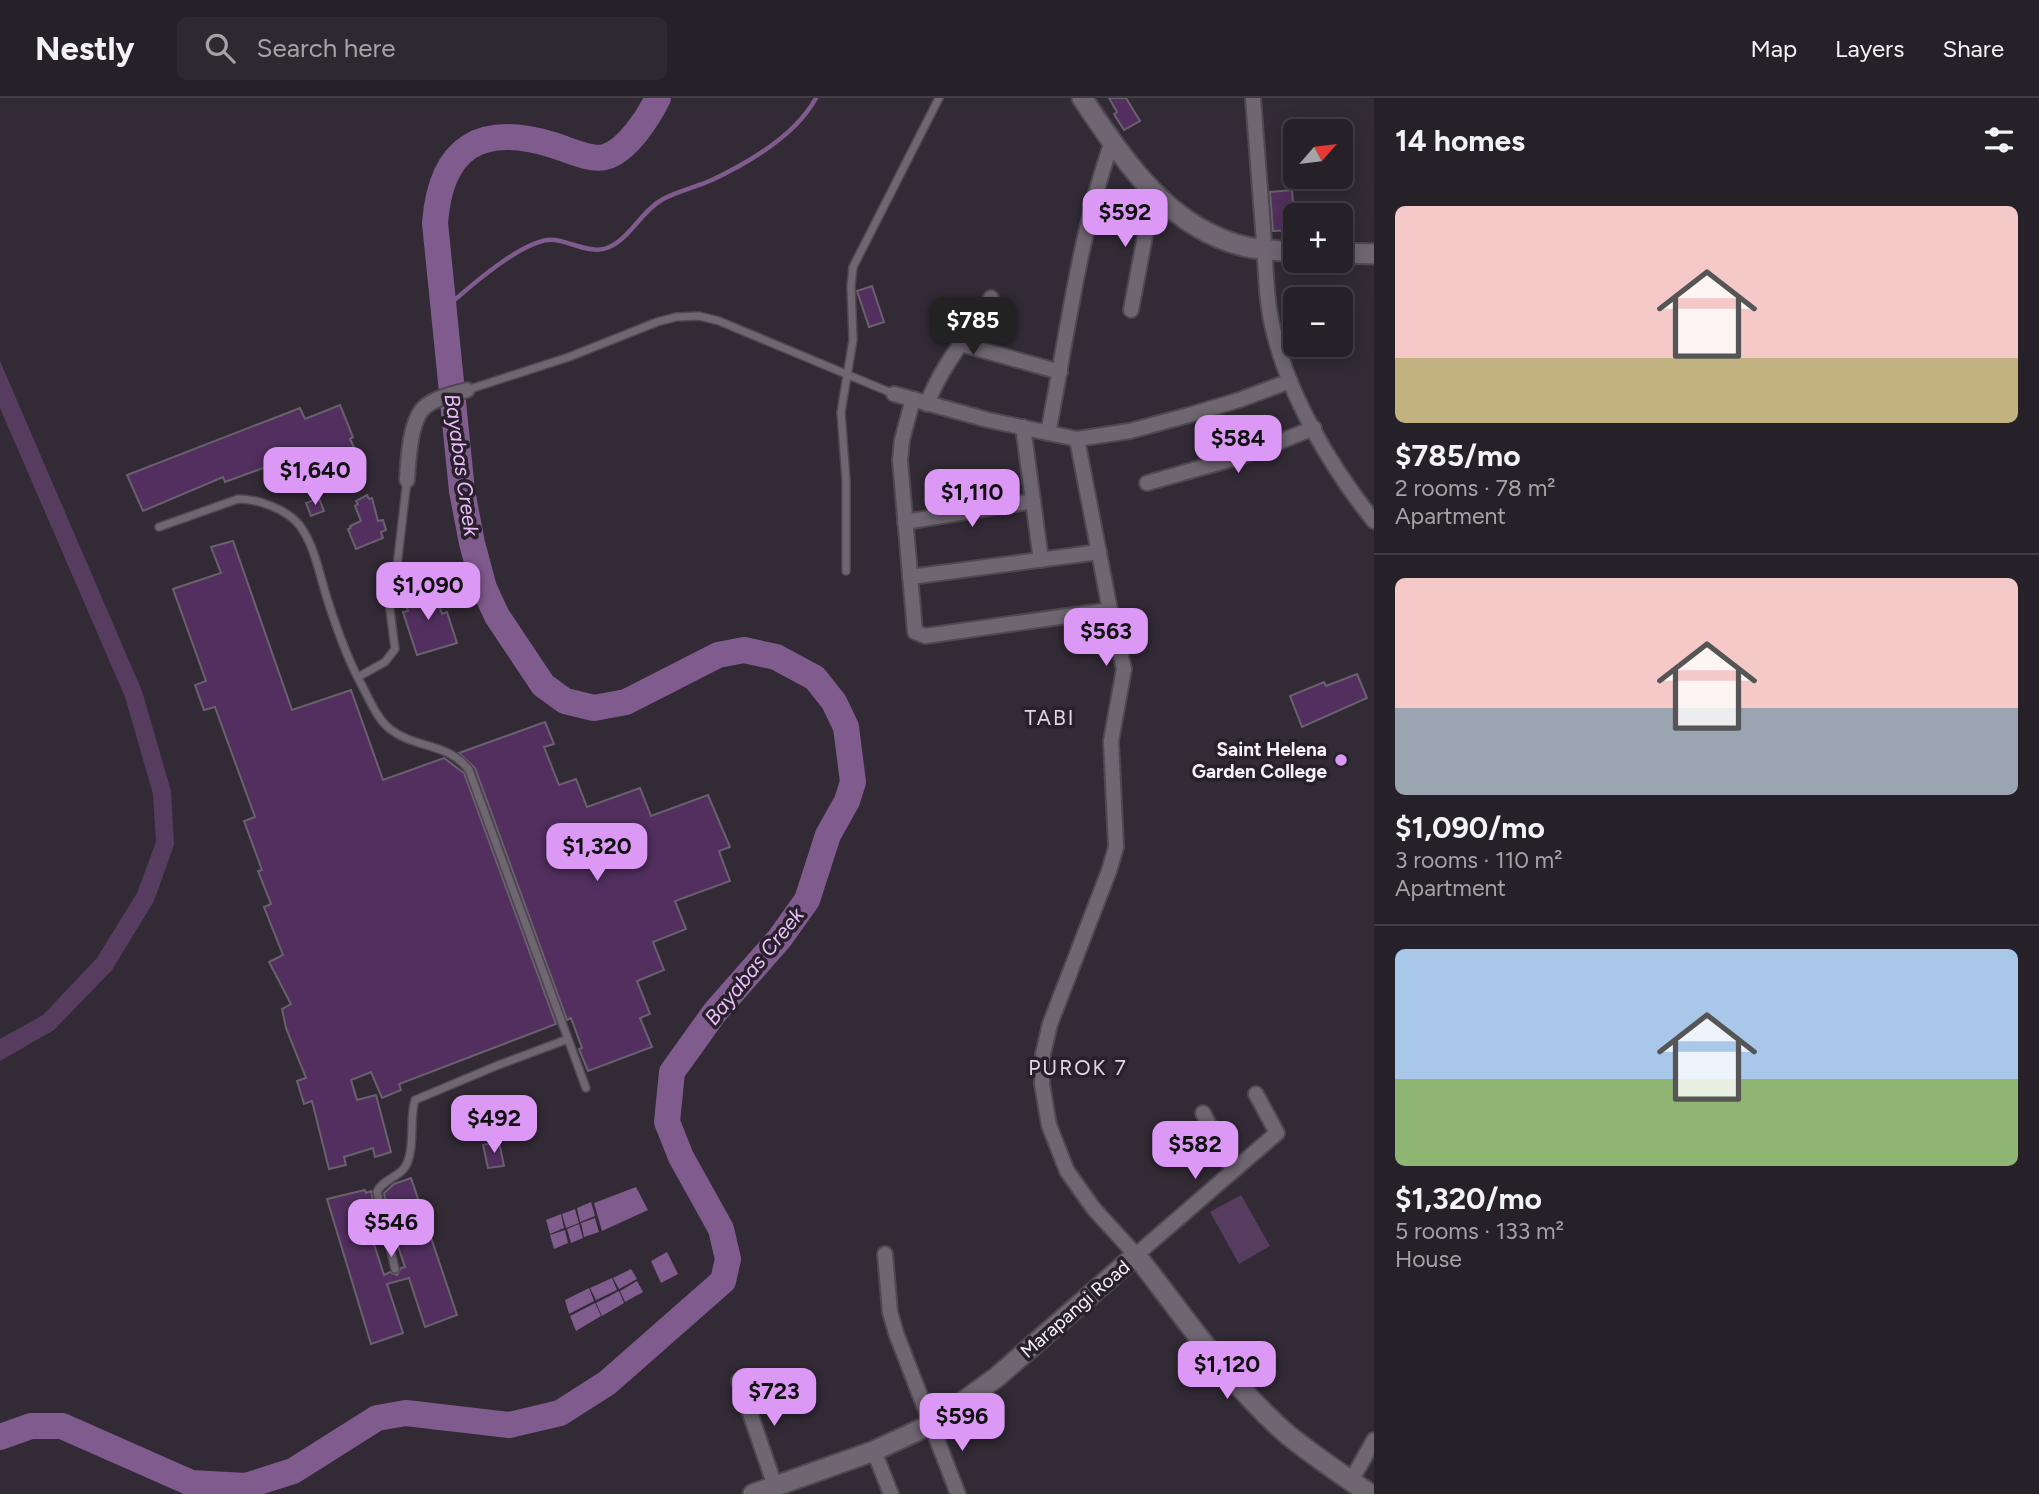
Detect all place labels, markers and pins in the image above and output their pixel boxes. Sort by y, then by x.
pin: $592 [1084,190,1166,249]
pin: $785 [932,298,1014,357]
pin: $584 [1197,416,1279,475]
pin: $1,640 [258,448,372,507]
pin: $1,110 [915,470,1029,529]
pin: $1,090 [371,562,485,622]
pin: $563 [1065,608,1147,668]
place label: Saint Helena Garden College [1192,738,1327,783]
marker: Saint Helena Garden College [1333,752,1349,768]
pin: $1,320 [540,824,654,883]
pin: $492 [453,1096,535,1155]
pin: $582 [1154,1122,1236,1181]
pin: $546 [350,1200,432,1259]
pin: $1,120 [1170,1342,1284,1401]
pin: $723 [733,1368,815,1428]
pin: $596 [921,1394,1003,1453]

